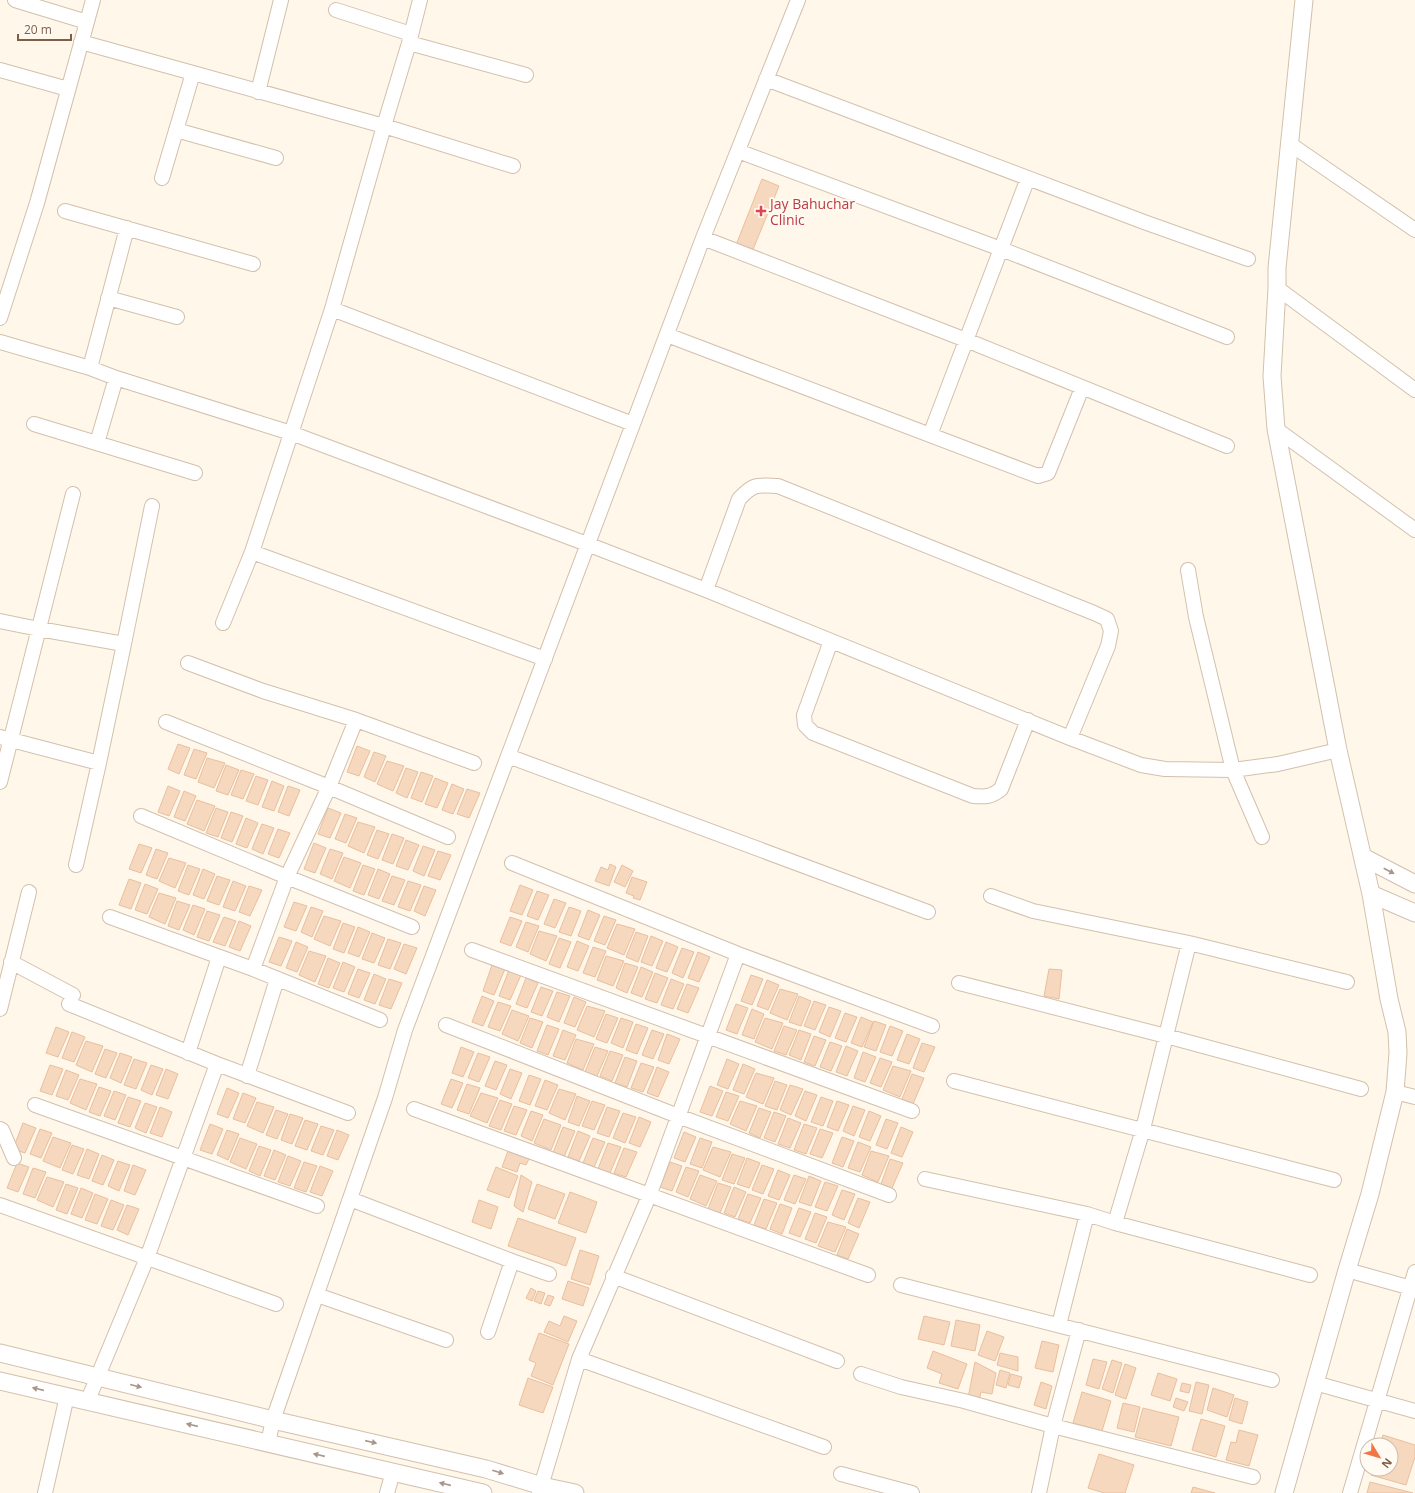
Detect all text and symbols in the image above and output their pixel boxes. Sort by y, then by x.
scale bar [18,16,71,42]
text: 20 m [24,21,52,38]
place label: Jay Bahuchar Clinic [768,194,855,229]
marker: Jay Bahuchar Clinic [755,205,767,217]
one-way arrow [1383,867,1395,874]
one-way arrow [130,1383,142,1389]
one-way arrow [32,1386,44,1392]
one-way arrow [186,1422,198,1428]
north arrow [1359,1437,1399,1477]
one-way arrow [365,1440,377,1446]
one-way arrow [312,1451,325,1457]
text: N [1379,1455,1396,1472]
one-way arrow [492,1469,504,1475]
one-way arrow [439,1481,451,1487]

